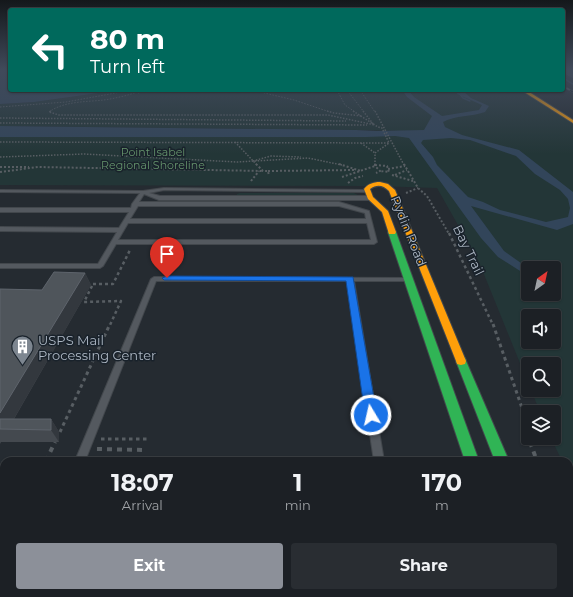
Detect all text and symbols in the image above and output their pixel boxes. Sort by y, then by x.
text: 80 m [90,22,165,56]
icon: left [24,24,76,76]
text: Turn left [90,56,165,78]
park label: Point Isabel Regional Shoreline [101,145,205,172]
street label: Rydin Road [388,193,430,269]
street label: Bay Trail [450,222,488,278]
pin [150,237,184,278]
icon: arrive [156,243,178,265]
north arrow [521,261,561,301]
map controls [521,261,561,445]
button: sound [521,309,561,349]
place label: USPS Mail Processing Center [38,332,156,363]
building icon: USPS Mail Processing Center [9,334,35,367]
button: search [521,357,561,397]
position arrow [350,394,392,436]
button: layers [521,405,561,445]
text: 18:07 [111,468,174,497]
text: 1 [293,468,302,497]
text: 170 [422,468,462,497]
text: Arrival [122,497,163,513]
text: min [285,497,311,513]
text: m [435,497,449,513]
button: Exit [16,543,283,589]
button: Share [291,543,557,589]

